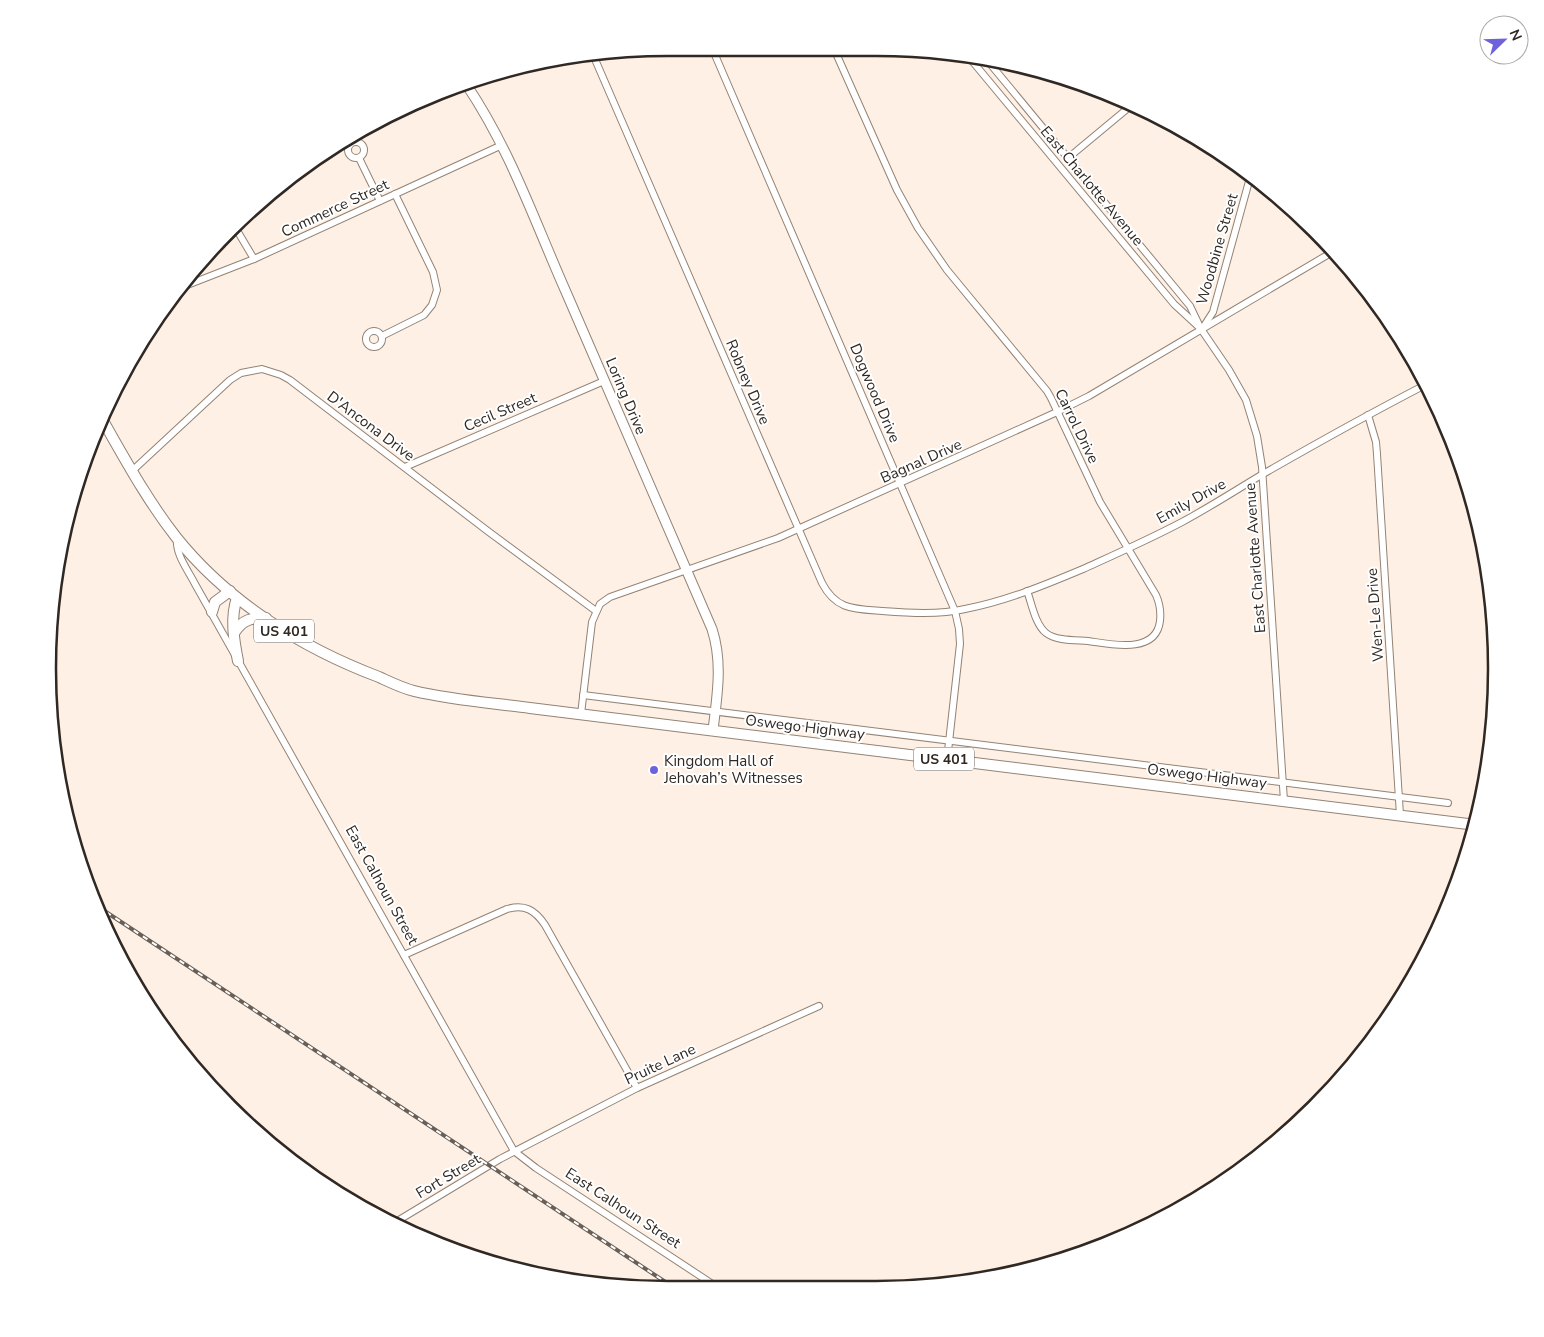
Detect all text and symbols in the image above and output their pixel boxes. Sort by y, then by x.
north arrow [1479,15,1529,65]
text: N [1505,27,1526,44]
street label: East Charlotte Avenue [1036,122,1148,250]
street label: Commerce Street [278,174,393,242]
street label: Woodbine Street [1192,190,1243,307]
street label: Robney Drive [721,336,775,428]
street label: Dogwood Drive [845,340,905,446]
street label: Loring Drive [601,354,651,438]
street label: Carrol Drive [1050,385,1104,467]
street label: D'Ancona Drive [323,386,419,466]
street label: Cecil Street [461,387,540,436]
street label: Bagnal Drive [877,434,965,488]
street label: Emily Drive [1153,474,1229,528]
street label: East Charlotte Avenue [1240,482,1270,634]
street label: Wen-Le Drive [1362,567,1388,663]
road number: US 401 [254,620,314,642]
street label: Oswego Highway [744,710,866,744]
road number: US 401 [914,748,974,771]
place label: Kingdom Hall of Jehovah’s Witnesses [663,751,803,788]
street label: Oswego Highway [1146,759,1268,793]
marker: Kingdom Hall of Jehovah’s Witnesses [648,764,660,776]
street label: East Calhoun Street [341,822,424,949]
street label: Pruite Lane [621,1039,699,1089]
street label: Fort Street [412,1148,485,1203]
street label: East Calhoun Street [562,1163,685,1253]

